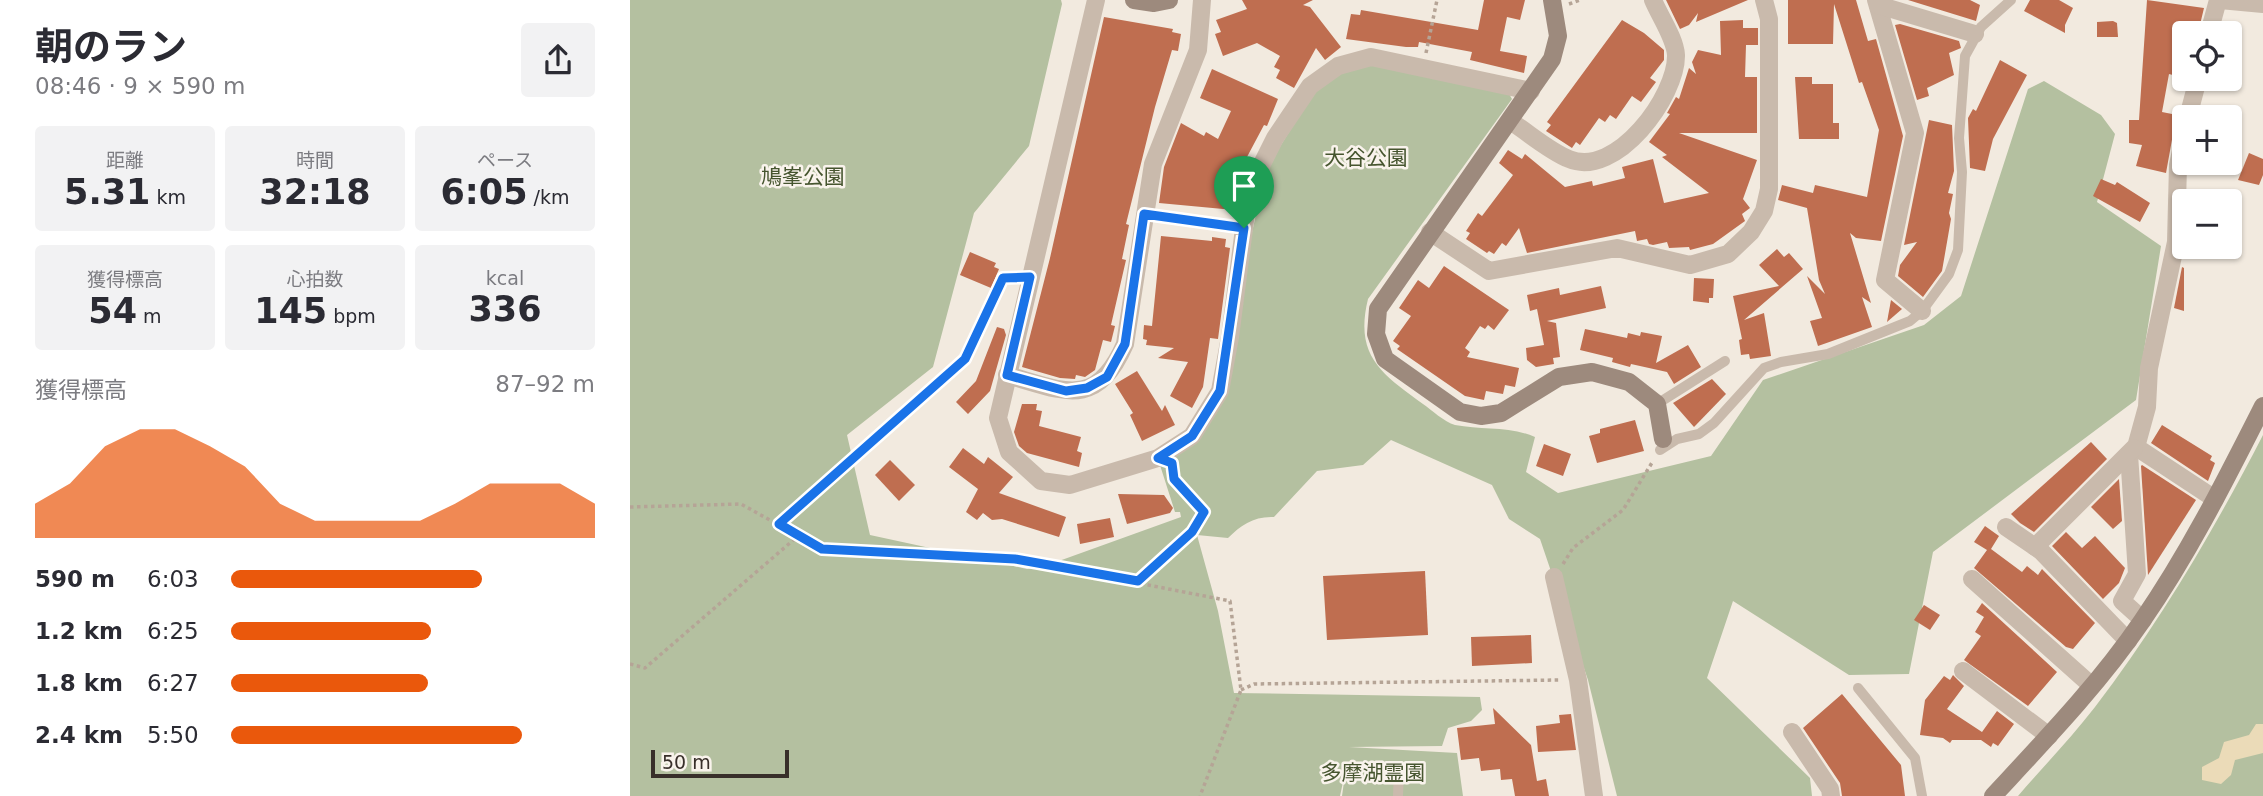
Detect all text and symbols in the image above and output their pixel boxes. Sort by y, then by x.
map controls [2172,21,2242,259]
button: locate [2172,21,2242,91]
button: share [521,23,595,97]
text: 朝のラン [35,25,187,69]
text: 08:46 · 9 × 590 m [35,73,245,99]
button: + [2172,105,2242,175]
park label: 大谷公園 [1324,146,1408,170]
text: 距離 [106,149,144,171]
text: 時間 [296,149,334,171]
text: ペース [477,149,533,171]
pin [1214,156,1274,228]
park label: 鳩峯公園 [761,165,845,189]
icon: arrive [1225,167,1263,205]
text: 5.31 [64,172,150,212]
text: 32:18 [259,172,371,212]
text: 6:05 [440,172,528,212]
text: km [150,186,186,208]
text: /km [528,186,570,208]
button: − [2172,189,2242,259]
text: kcal [486,267,524,289]
text: 獲得標高 [87,268,163,290]
text: 心拍数 [286,268,344,290]
text: 336 [468,289,542,329]
text: 54 [88,291,137,331]
text: 145 [254,291,327,331]
text: m [137,305,162,327]
text: bpm [327,305,376,327]
text: 87–92 m [495,371,595,397]
text: 獲得標高 [35,377,127,403]
text: 590 m [35,566,115,592]
text: 6:03 [147,566,199,592]
text: 1.2 km [35,618,123,644]
text: 6:25 [147,618,199,644]
text: 1.8 km [35,670,123,696]
text: 6:27 [147,670,199,696]
text: 2.4 km [35,722,123,748]
text: 5:50 [147,722,199,748]
scale bar [651,747,789,779]
text: 50 m [662,751,711,773]
park label: 多摩湖霊園 [1321,761,1426,785]

